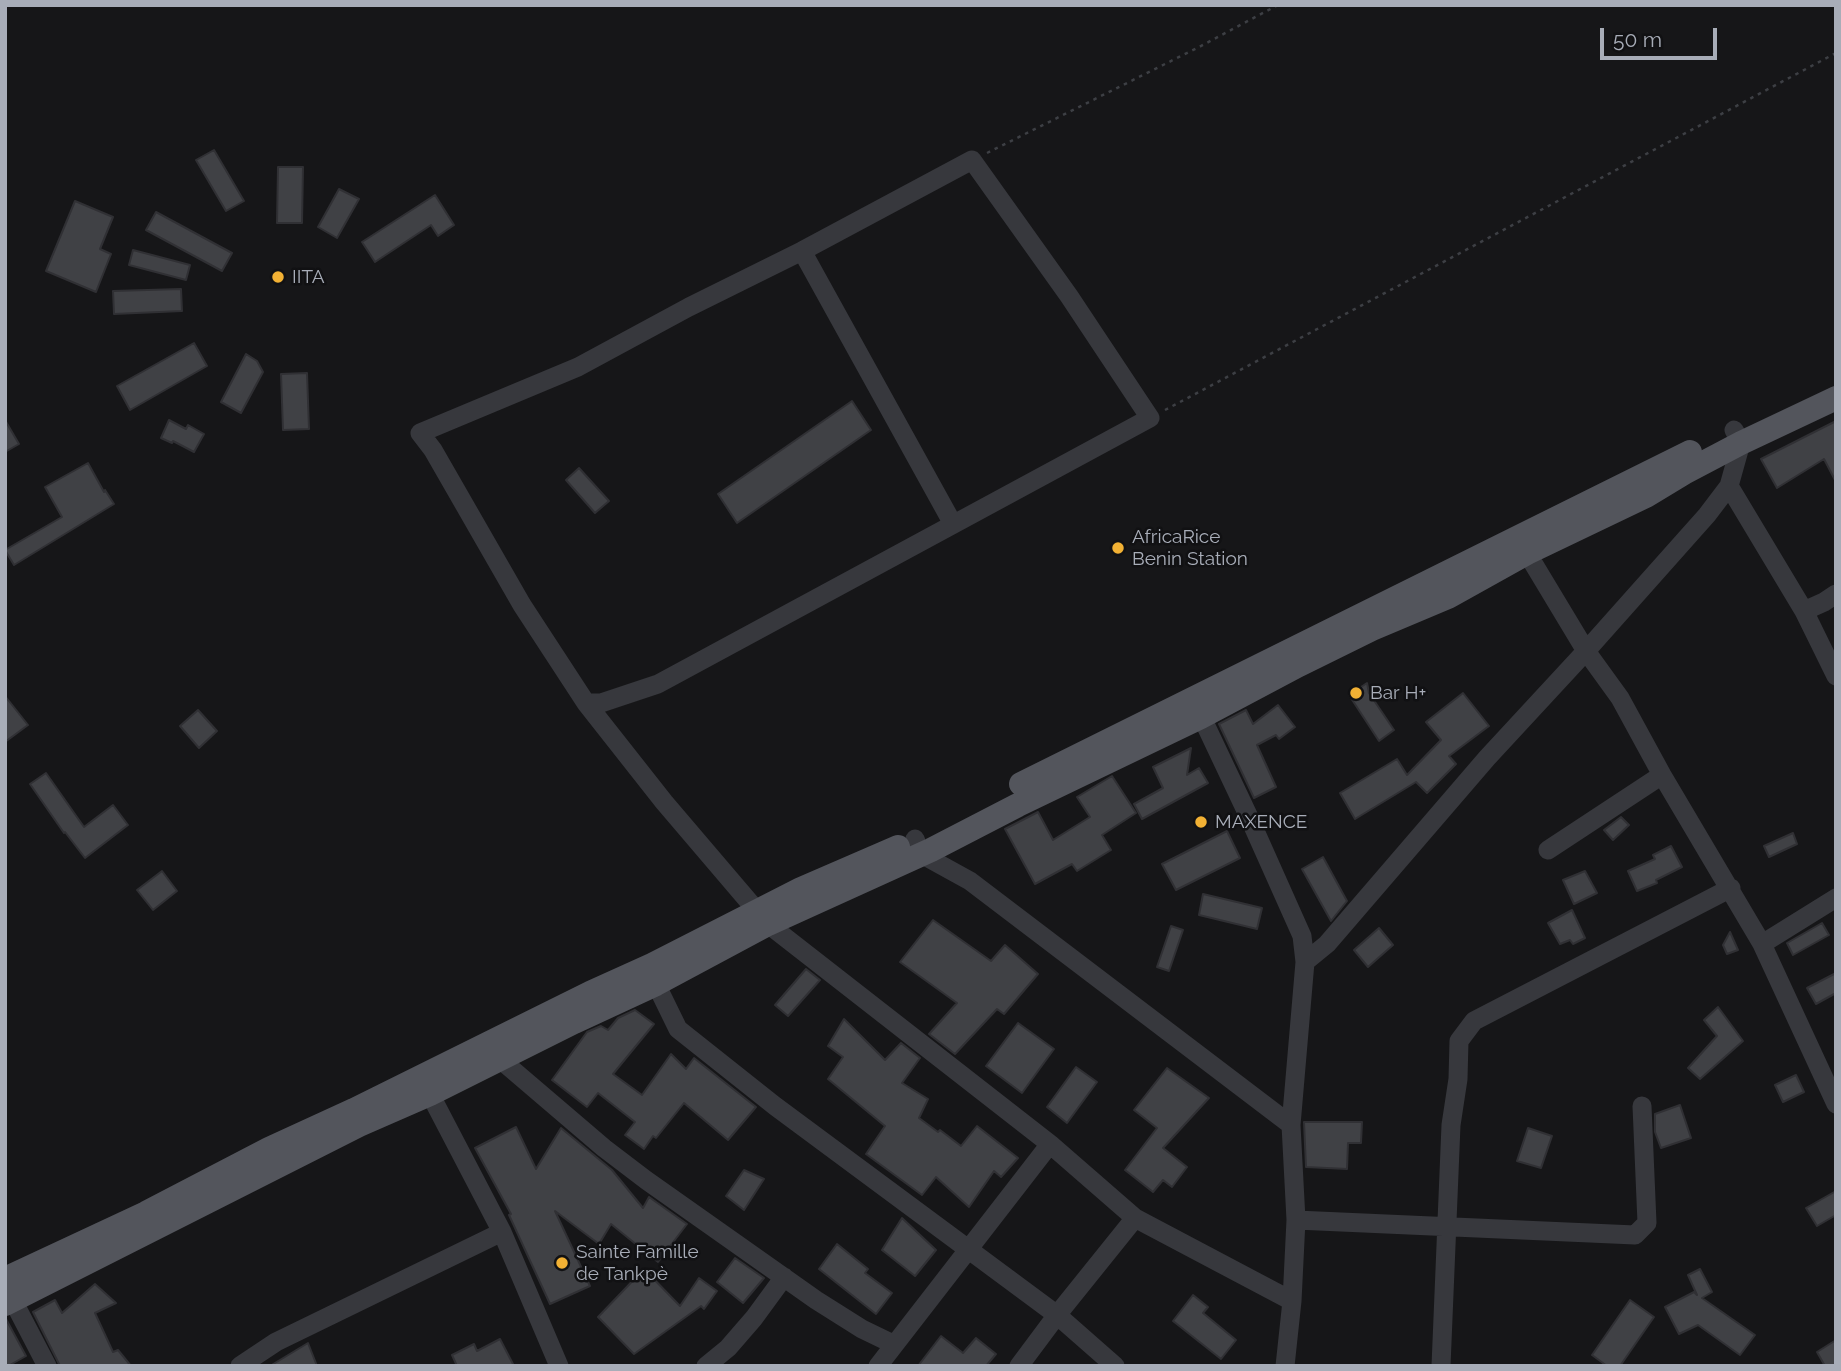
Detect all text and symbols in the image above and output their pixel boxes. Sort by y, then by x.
scale bar [1603,14,1720,58]
text: 50 m [1613,27,1662,52]
place label: IITA [292,266,325,288]
marker: IITA [270,269,286,285]
place label: AfricaRice Benin Station [1132,526,1248,570]
marker: AfricaRice Benin Station [1110,540,1126,556]
place label: Bar H+ [1370,682,1426,704]
marker: Bar H+ [1348,685,1364,701]
place label: MAXENCE [1215,811,1307,833]
marker: MAXENCE [1193,814,1209,830]
place label: Sainte Famille de Tankpè [576,1241,699,1285]
marker: Sainte Famille de Tankpè [554,1255,570,1271]

